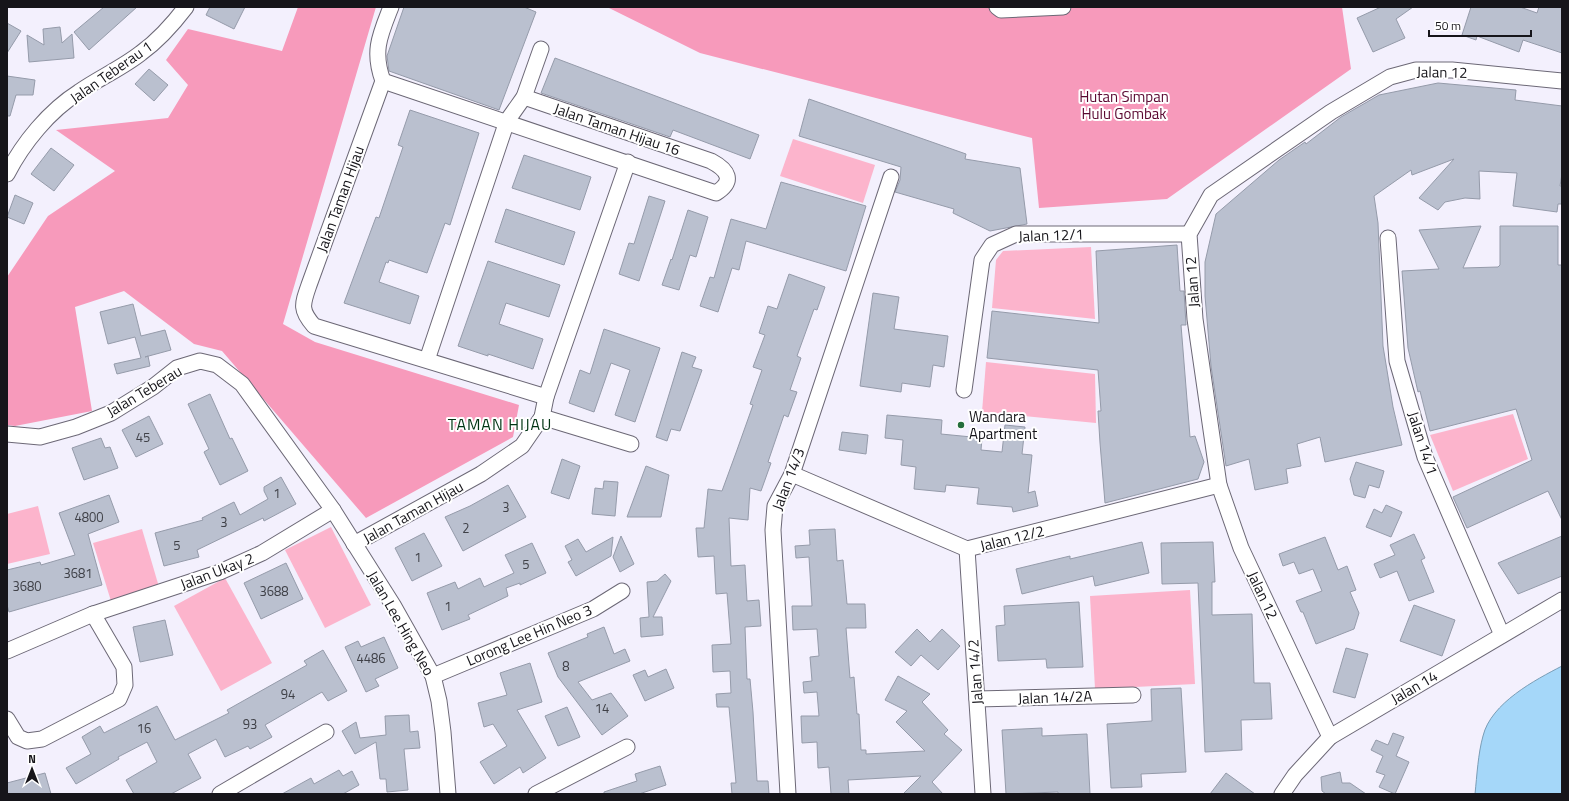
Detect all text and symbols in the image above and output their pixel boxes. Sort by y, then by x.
scale bar [1429,12,1531,38]
text: 50 m [1435,16,1461,35]
street label: Jalan Teberau 1 [65,35,157,109]
street label: Jalan 12 [1416,60,1468,84]
park label: Hutan Simpan Hulu Gombak [1079,85,1169,125]
street label: Jalan Taman Hijau 16 [551,97,683,161]
street label: Jalan Taman Hijau [310,143,370,255]
street label: Jalan 12/1 [1018,222,1084,248]
street label: Jalan 12 [1179,256,1205,308]
street label: Jalan Teberau [102,359,186,423]
place label: Wandara Apartment [969,405,1038,445]
street label: Jalan 14/1 [1402,408,1444,478]
district label: TAMAN HIJAU [448,412,552,436]
marker: Wandara Apartment [956,420,966,430]
house number: 45 [136,427,150,447]
street label: Jalan 14/3 [766,444,810,514]
street label: Jalan Taman Hijau [359,475,467,549]
house number: 1 [273,483,281,503]
house number: 3 [502,497,510,517]
house number: 4800 [74,507,104,527]
house number: 3 [220,512,228,532]
house number: 2 [462,518,470,538]
street label: Jalan 12/2 [977,519,1047,557]
house number: 5 [173,535,181,555]
street label: Jalan Ukay 2 [177,546,257,596]
house number: 1 [414,547,422,567]
house number: 5 [522,554,530,574]
house number: 3681 [63,563,93,583]
street label: Jalan Lee Hing Neo [362,566,440,680]
street label: Jalan 12 [1242,567,1284,623]
house number: 3680 [12,576,42,596]
house number: 3688 [259,581,289,601]
house number: 1 [444,596,452,616]
street label: Lorong Lee Hin Neo 3 [463,598,595,672]
street label: Jalan 14/2 [961,638,989,706]
house number: 4486 [356,648,386,668]
house number: 8 [562,656,570,676]
street label: Jalan 14 [1386,664,1442,710]
house number: 94 [281,684,295,704]
street label: Jalan 14/2A [1017,684,1093,710]
house number: 14 [595,698,609,718]
house number: 93 [243,714,257,734]
house number: 16 [137,718,151,738]
north arrow [12,749,52,789]
text: N [28,751,36,767]

